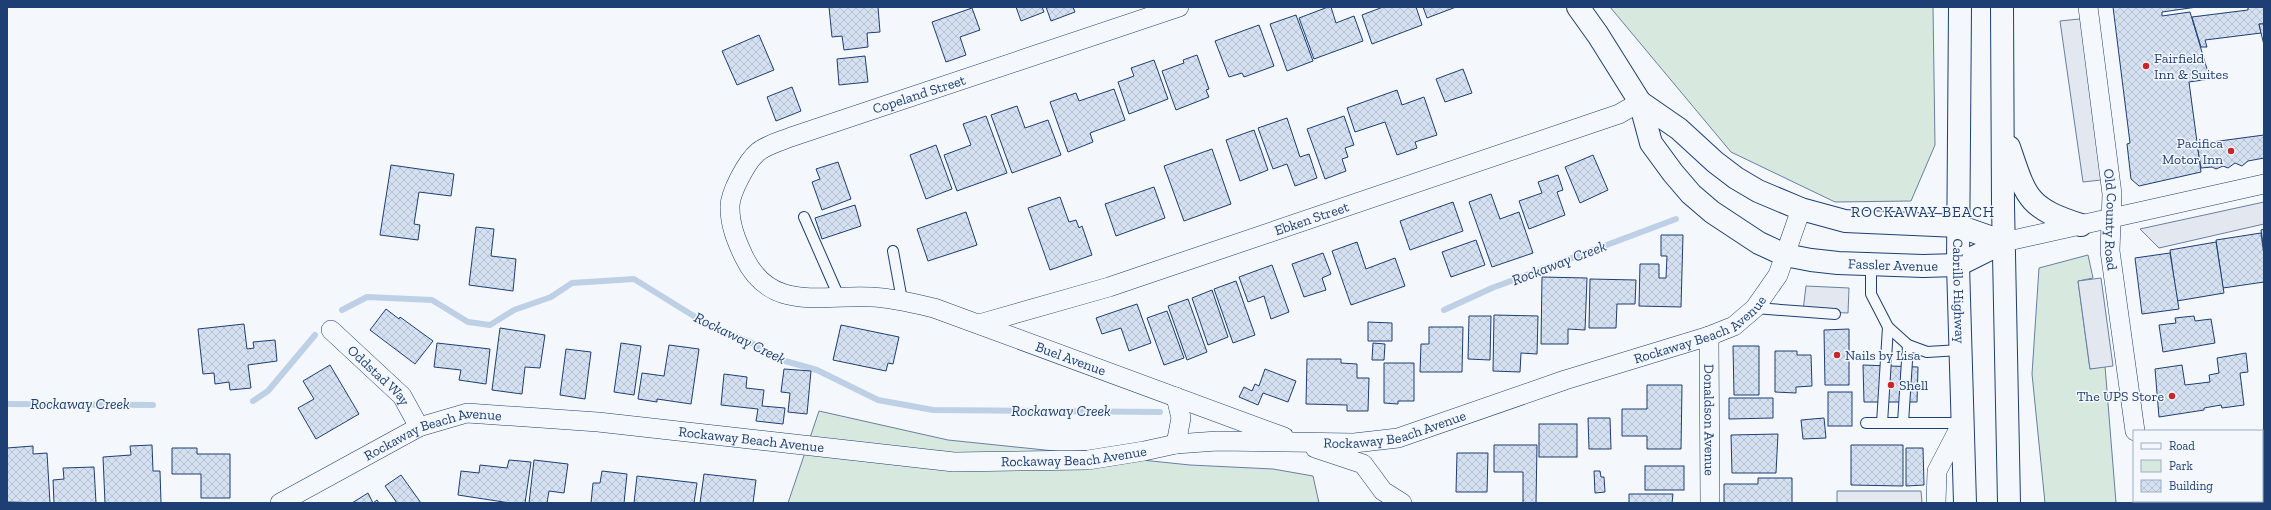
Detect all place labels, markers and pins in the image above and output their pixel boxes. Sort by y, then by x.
place label: Fairfield Inn & Suites [2154,50,2228,83]
marker: Fairfield Inn & Suites [2141,61,2151,71]
place label: Pacifica Motor Inn [2162,135,2223,168]
marker: Pacifica Motor Inn [2226,146,2236,156]
place label: Nails by Lisa [1845,347,1921,364]
marker: Nails by Lisa [1832,350,1842,360]
place label: Shell [1899,377,1929,394]
marker: Shell [1886,380,1896,390]
place label: The UPS Store [2077,388,2164,405]
marker: The UPS Store [2167,391,2177,401]

